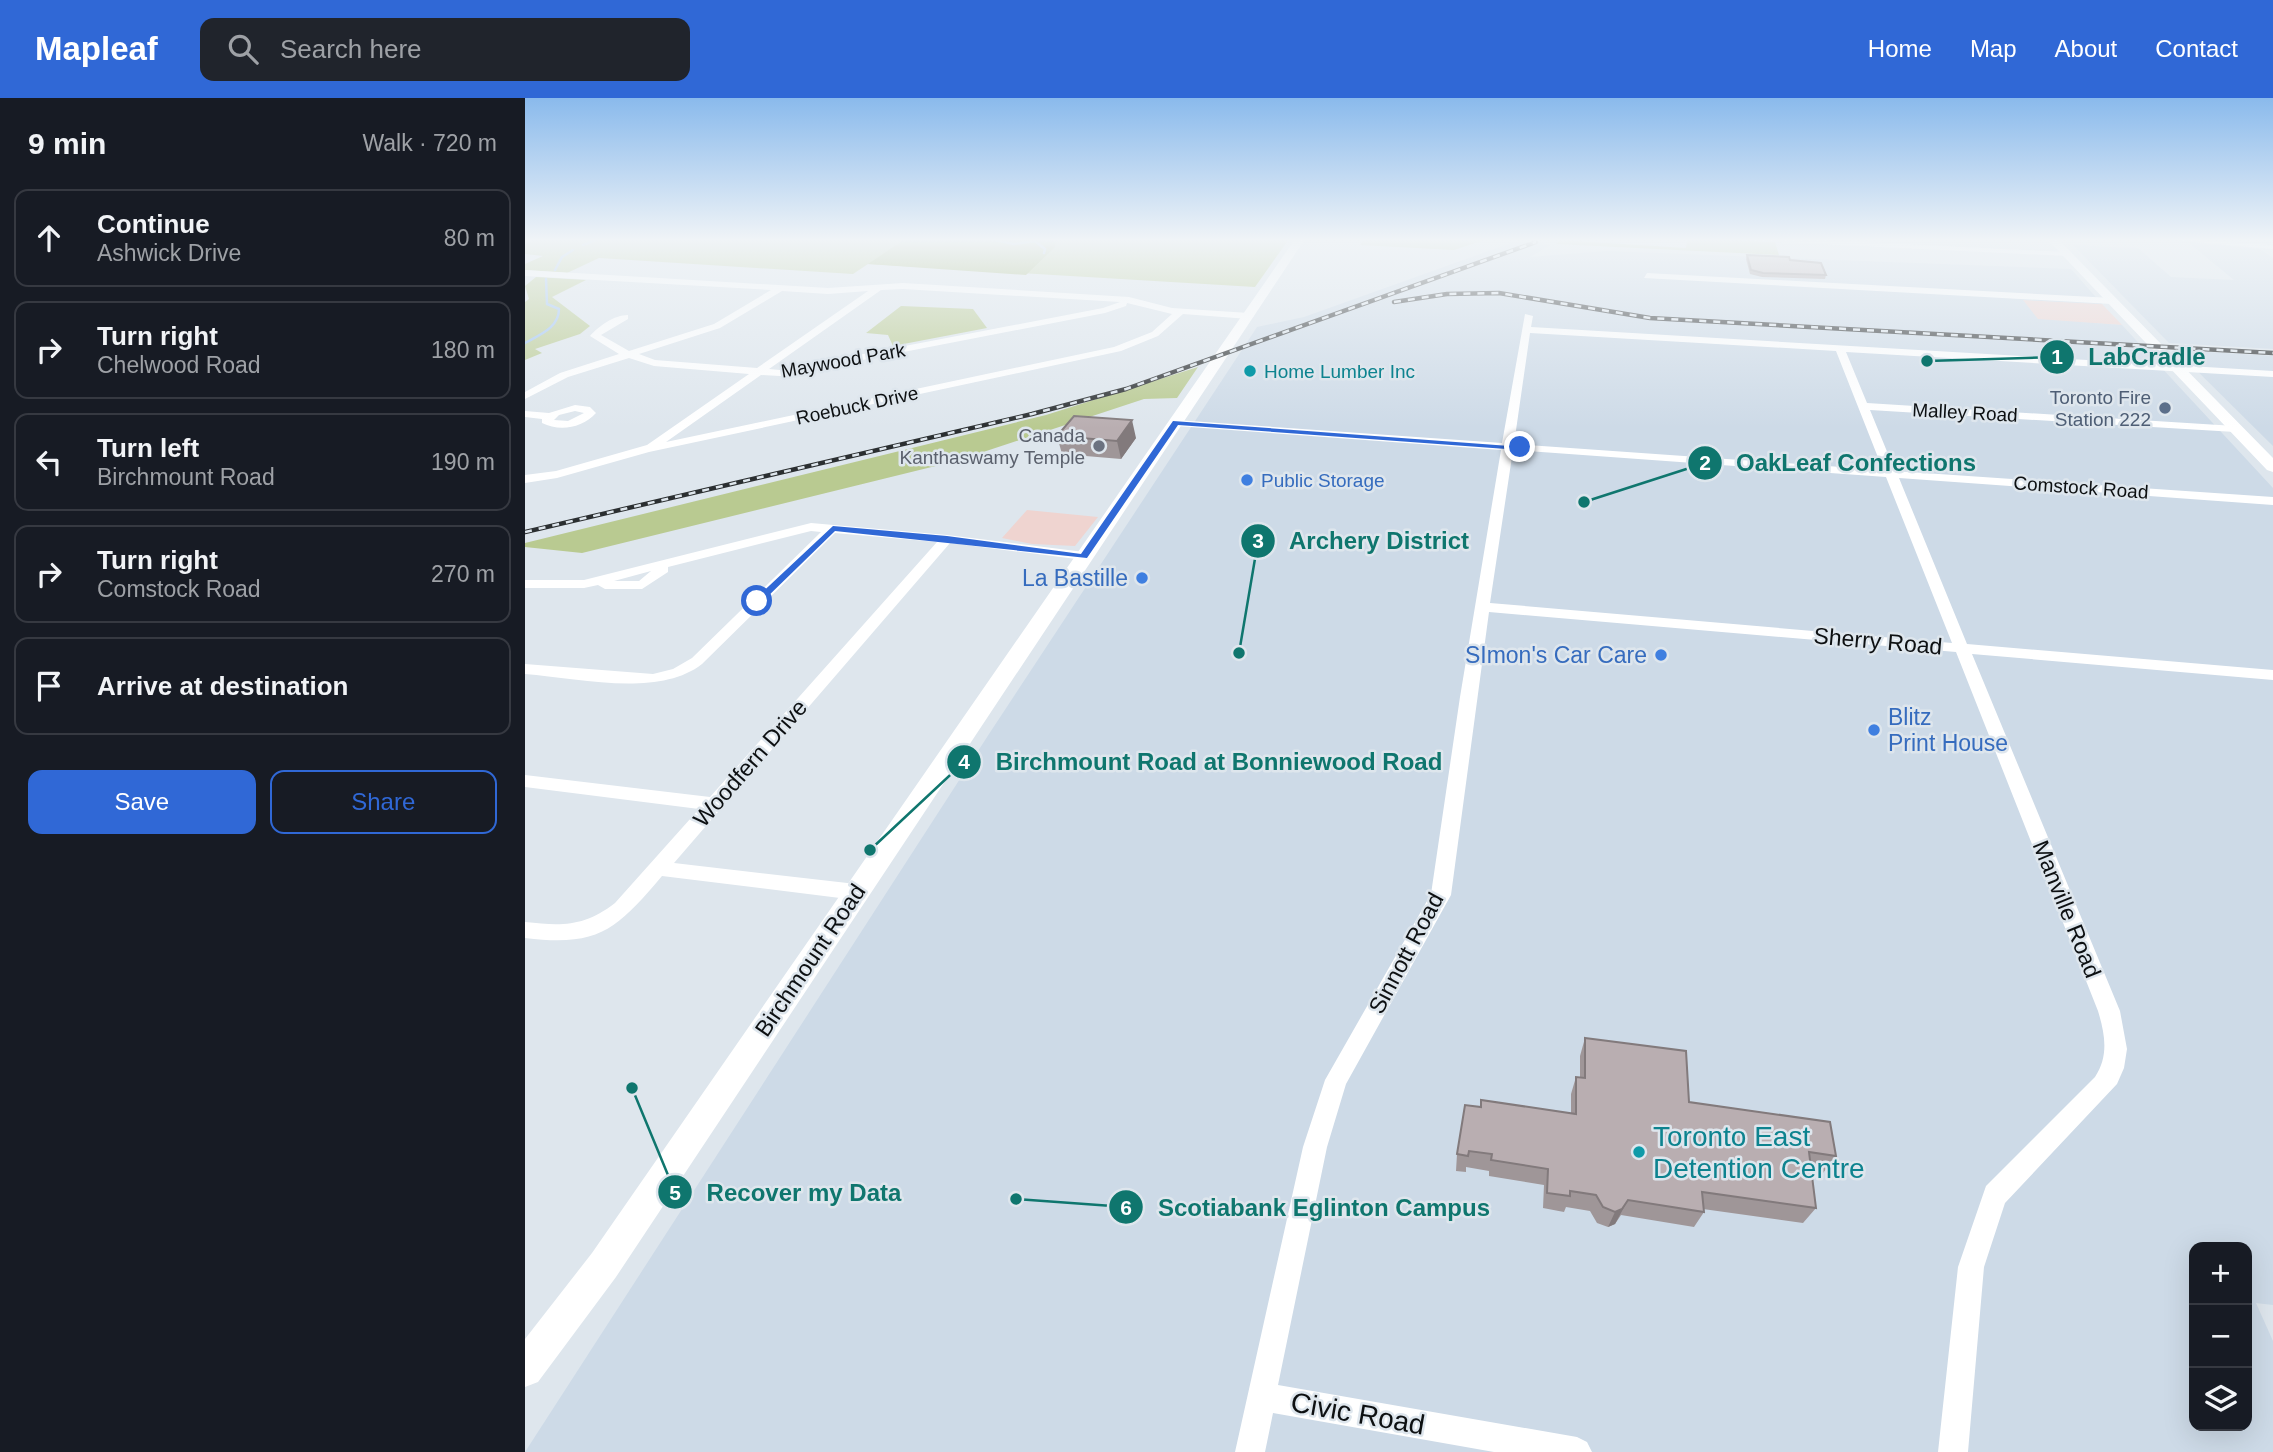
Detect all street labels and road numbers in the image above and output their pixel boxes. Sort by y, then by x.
street label: Maywood Park [779,339,907,382]
street label: Roebuck Drive [794,382,920,429]
street label: Malley Road [1912,399,2018,426]
street label: Comstock Road [2013,472,2149,503]
street label: Sherry Road [1813,622,1943,660]
street label: Woodfern Drive [688,694,812,832]
street label: Manville Road [2028,837,2106,981]
street label: Birchmount Road [750,879,870,1041]
street label: Sinnott Road [1363,888,1449,1018]
street label: Civic Road [1289,1386,1427,1441]

